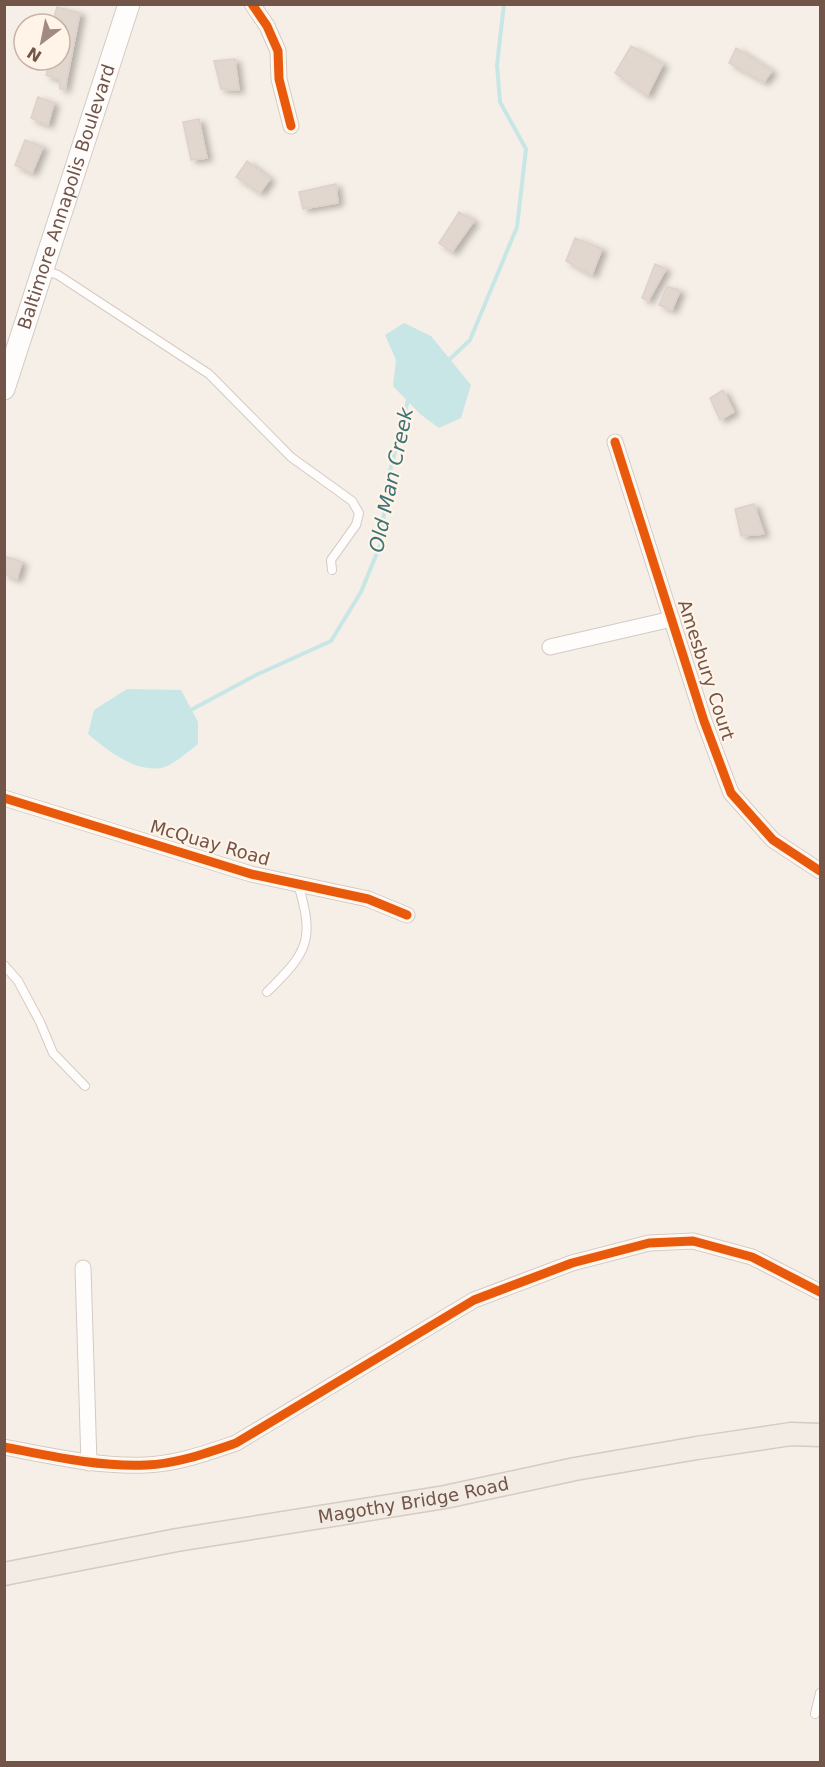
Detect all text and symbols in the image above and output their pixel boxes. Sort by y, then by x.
north arrow [12,12,72,72]
text: N [24,43,45,66]
street label: Baltimore Annapolis Boulevard [13,61,119,332]
water label: Old Man Creek [364,404,418,555]
street label: Amesbury Court [674,597,739,743]
street label: McQuay Road [148,815,272,870]
street label: Magothy Bridge Road [316,1473,511,1527]

